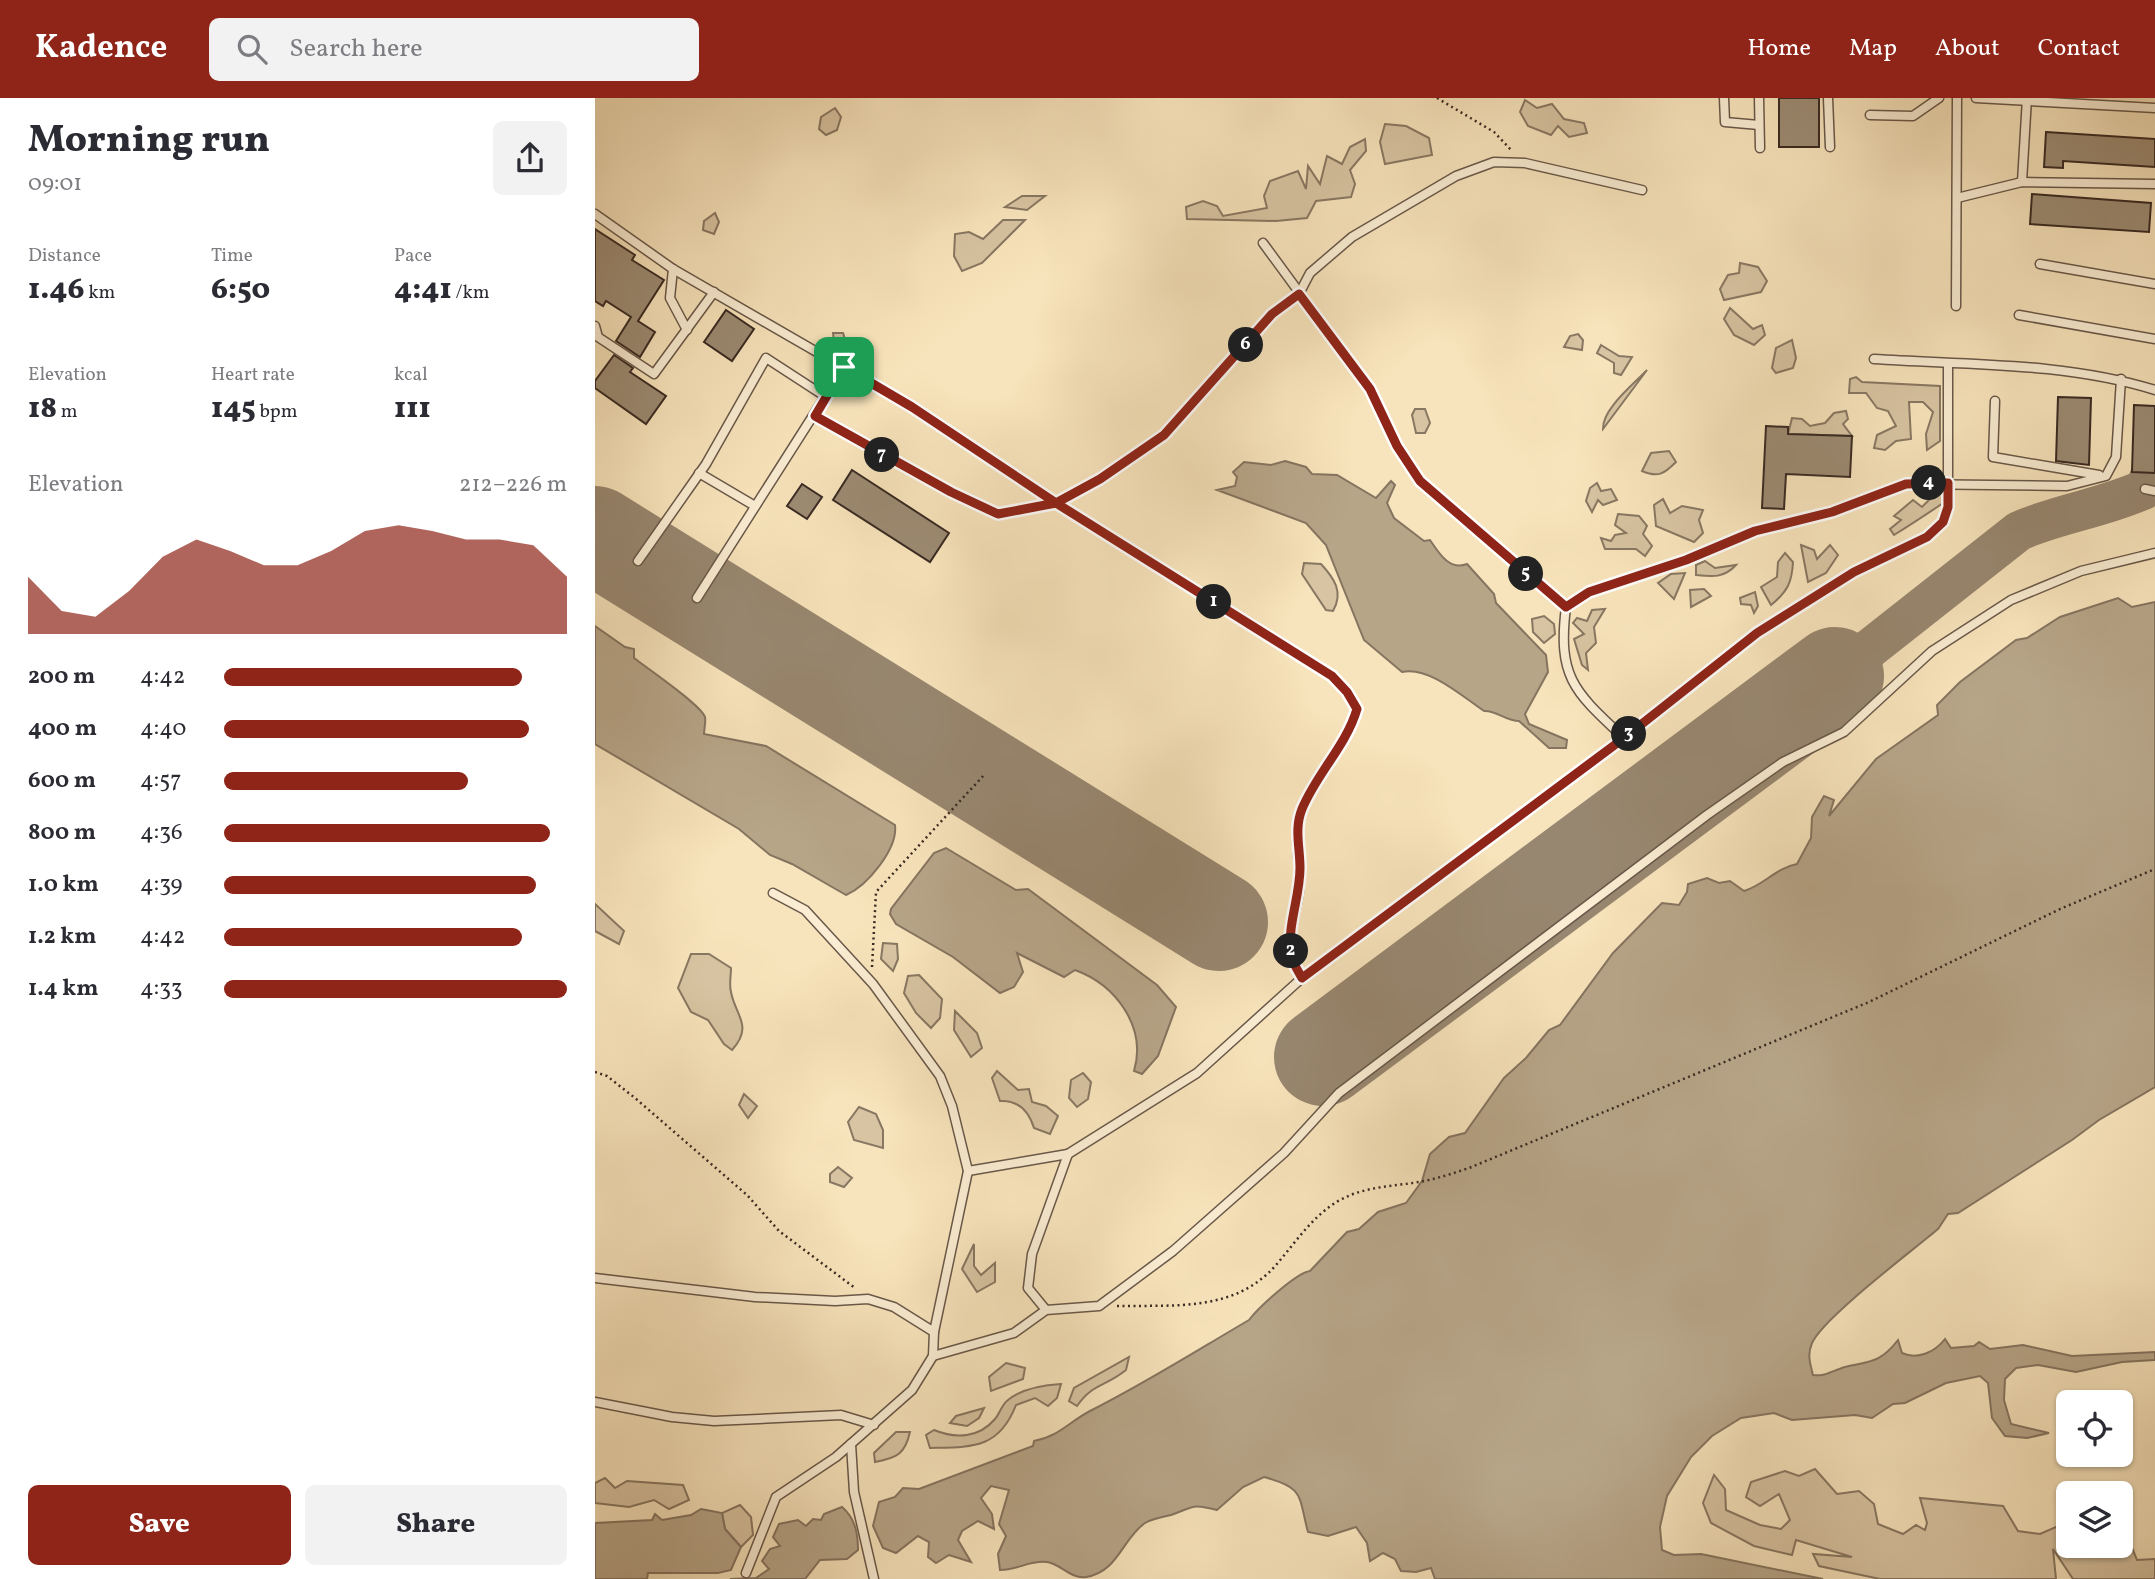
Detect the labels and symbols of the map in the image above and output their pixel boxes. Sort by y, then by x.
pin: 6 [1229,328,1263,362]
pin [814,337,874,397]
pin: 7 [865,438,899,472]
pin: 4 [1911,466,1947,500]
pin: 5 [1509,556,1543,592]
pin: 1 [1197,584,1231,620]
pin: 3 [1611,716,1647,752]
pin: 2 [1273,934,1309,968]

